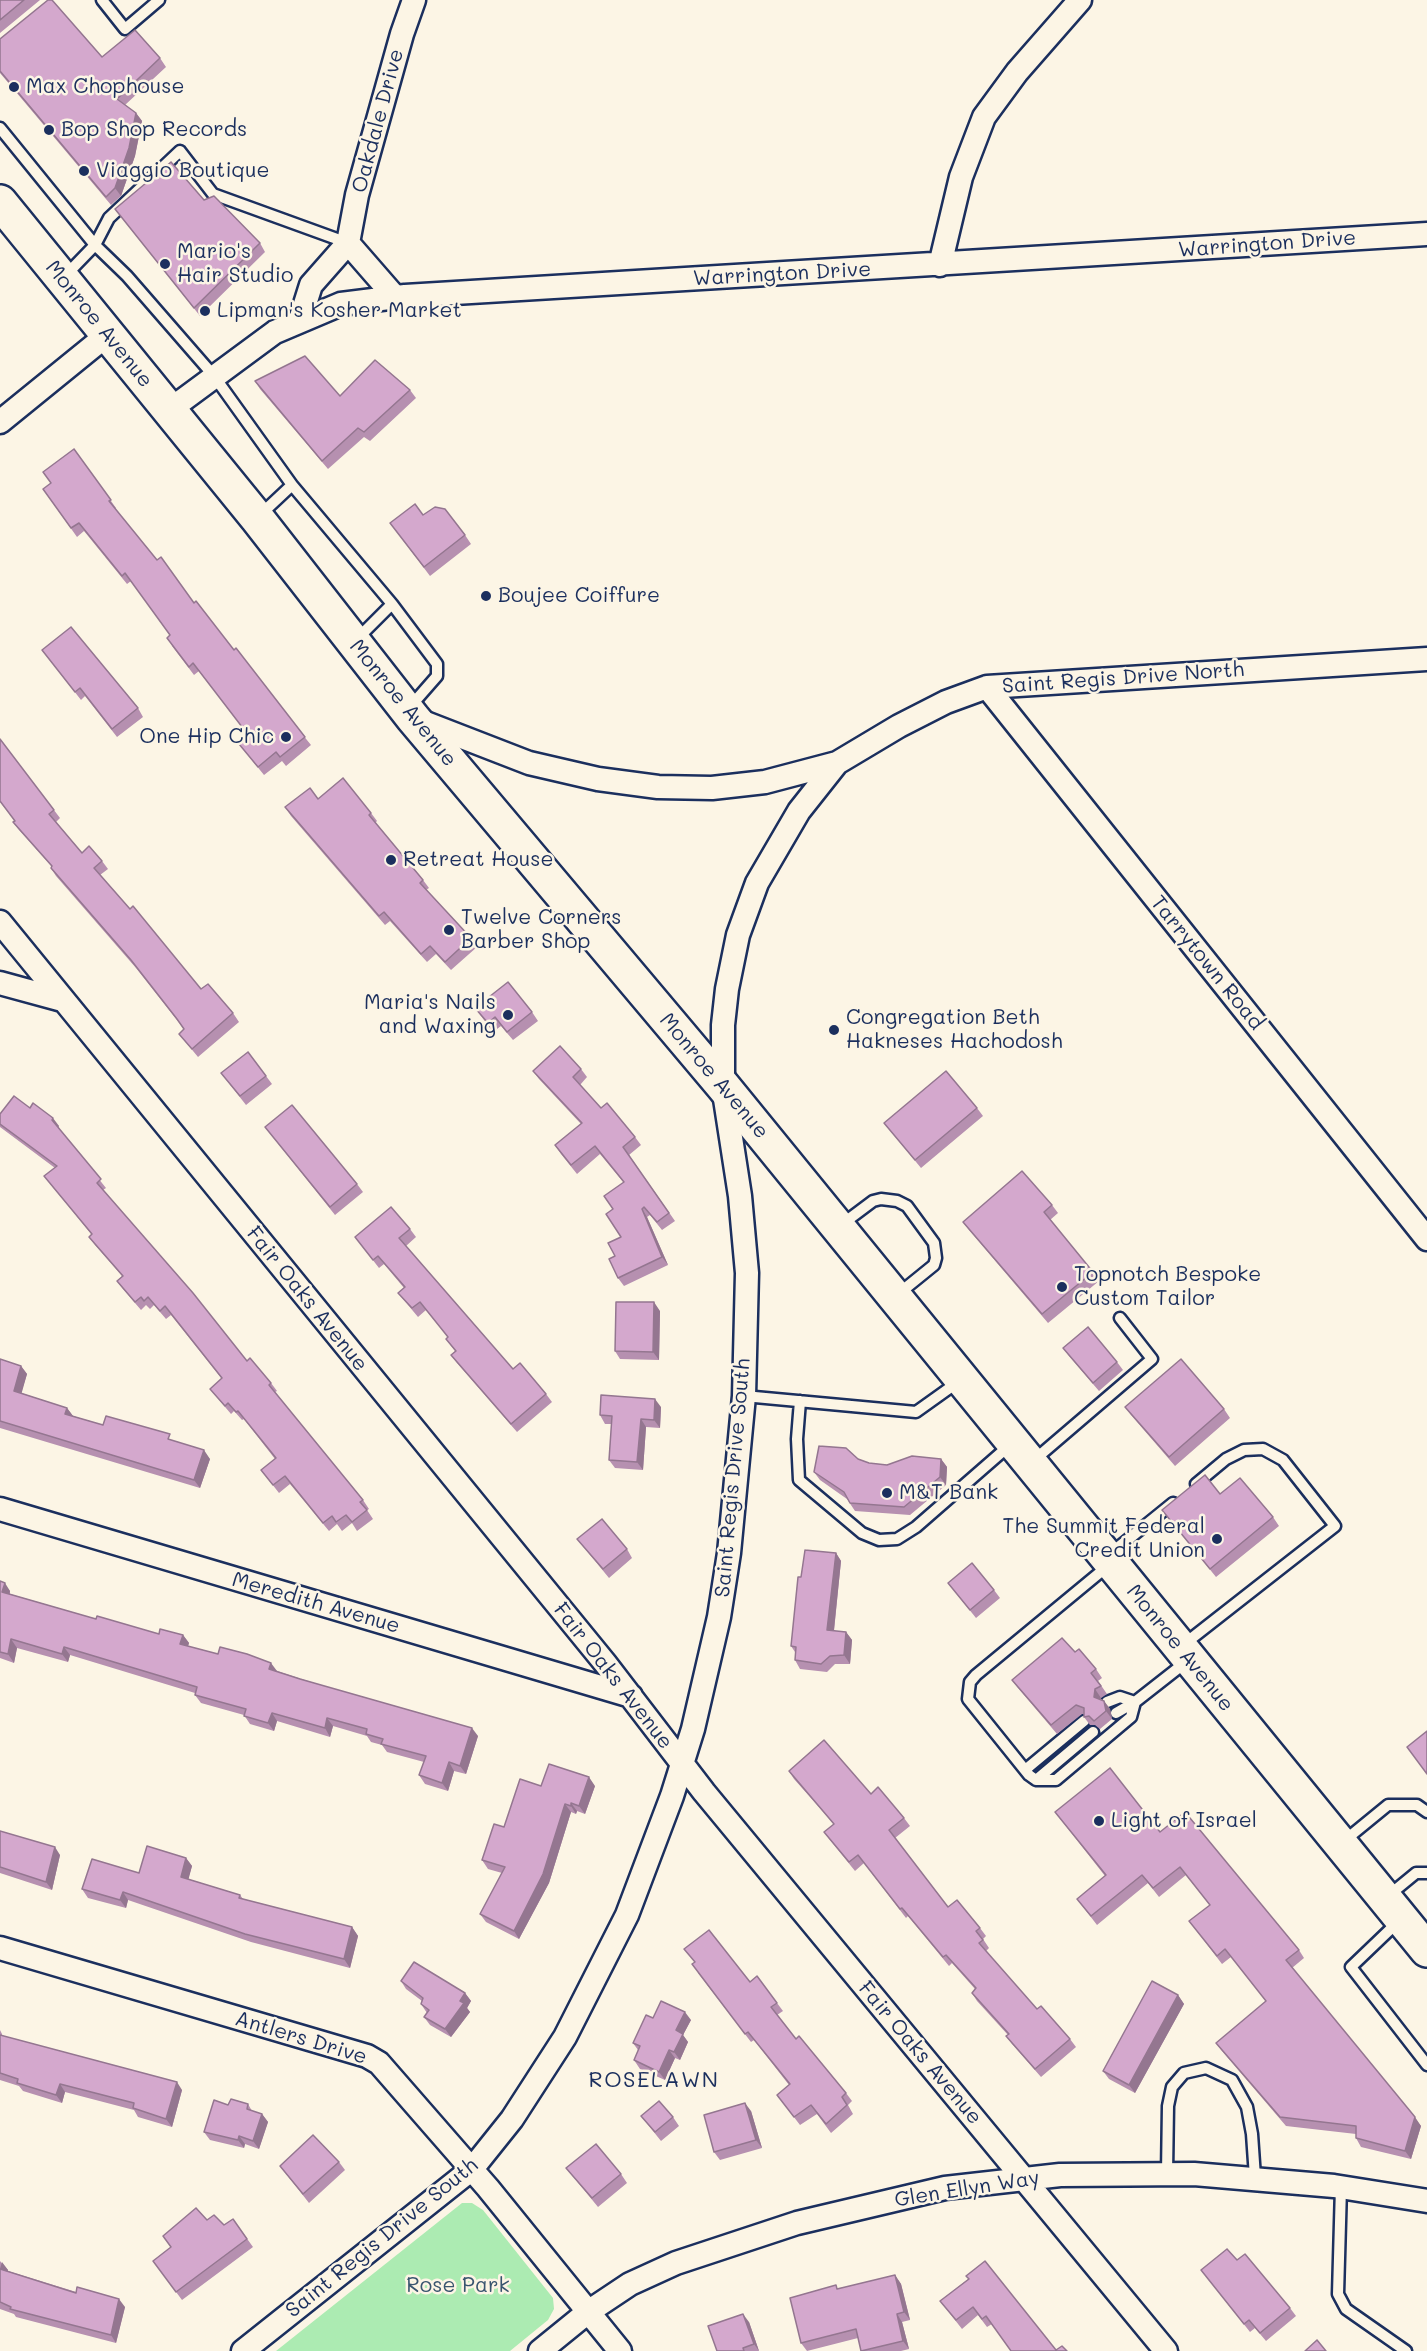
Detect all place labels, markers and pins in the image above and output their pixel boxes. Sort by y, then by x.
place label: Max Chophouse [26,74,184,100]
marker: Max Chophouse [7,80,21,94]
place label: Bop Shop Records [61,117,247,143]
marker: Bop Shop Records [42,123,56,137]
place label: Viaggio Boutique [96,158,270,184]
marker: Viaggio Boutique [77,164,91,178]
place label: Mario's Hair Studio [177,239,293,289]
marker: Mario's Hair Studio [158,257,172,271]
place label: Lipman's Kosher Market [217,298,462,324]
marker: Lipman's Kosher Market [198,304,212,318]
place label: Boujee Coiffure [498,583,660,609]
marker: Boujee Coiffure [479,589,493,603]
place label: One Hip Chic [139,724,274,750]
marker: One Hip Chic [279,730,293,744]
place label: Retreat House [403,847,553,873]
marker: Retreat House [384,853,398,867]
place label: Twelve Corners Barber Shop [461,905,621,955]
marker: Twelve Corners Barber Shop [442,923,456,937]
place label: Maria's Nails and Waxing [364,990,496,1040]
place label: Congregation Beth Hakneses Hachodosh [846,1005,1062,1055]
marker: Maria's Nails and Waxing [501,1008,515,1022]
marker: Congregation Beth Hakneses Hachodosh [827,1023,841,1037]
place label: Topnotch Bespoke Custom Tailor [1074,1262,1261,1312]
marker: Topnotch Bespoke Custom Tailor [1055,1280,1069,1294]
place label: M&T Bank [899,1480,998,1506]
marker: M&T Bank [880,1486,894,1500]
place label: The Summit Federal Credit Union [1003,1514,1205,1564]
marker: The Summit Federal Credit Union [1210,1532,1224,1546]
place label: Light of Israel [1111,1808,1257,1834]
marker: Light of Israel [1092,1814,1106,1828]

